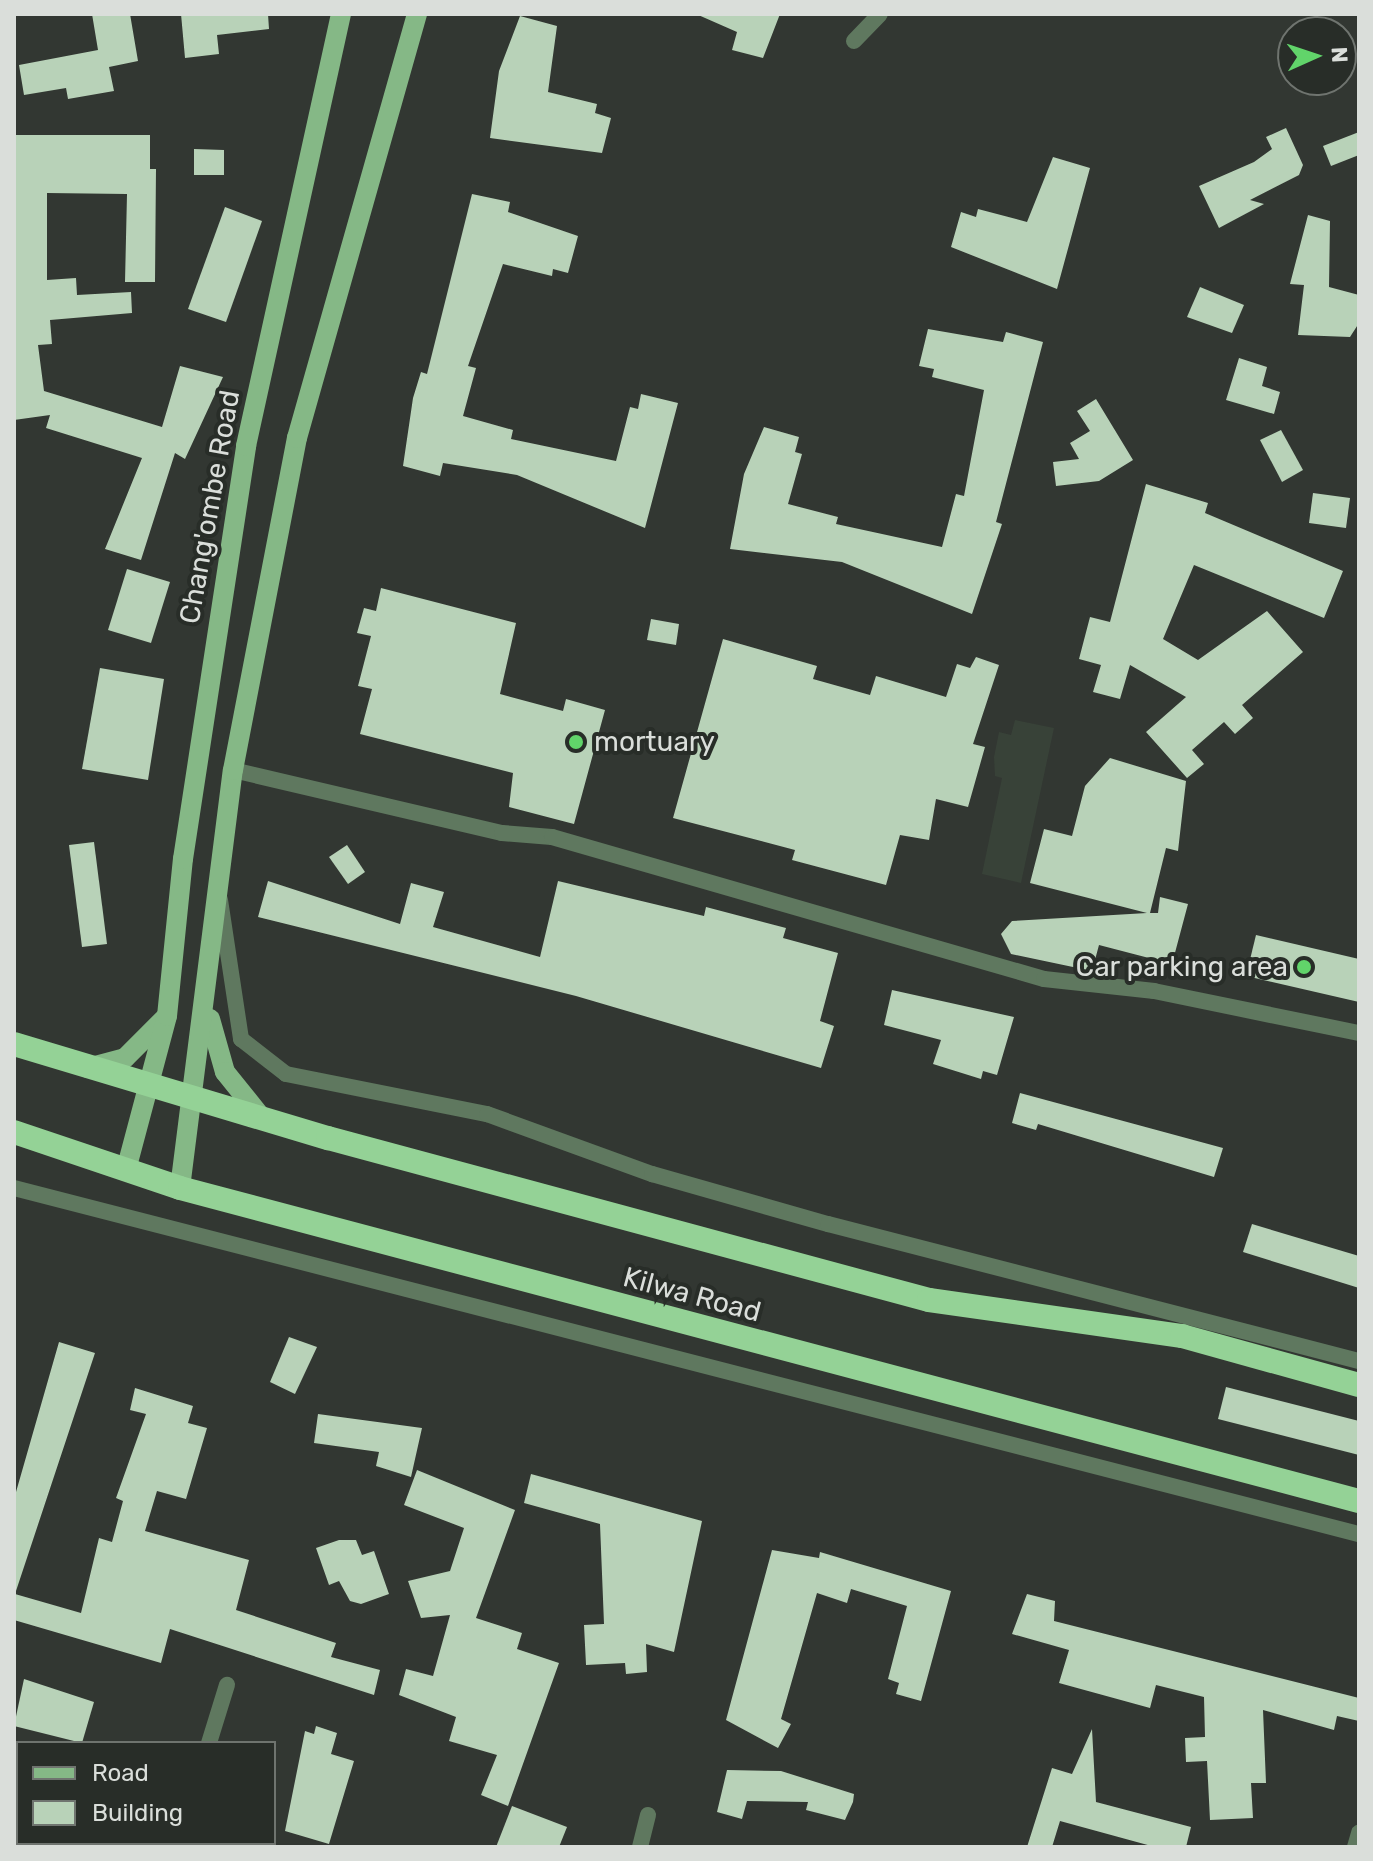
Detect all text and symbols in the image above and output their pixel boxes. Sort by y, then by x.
north arrow [1277,16,1357,96]
text: N [1326,46,1353,63]
street label: Chang'ombe Road [173,388,247,626]
place label: mortuary [594,725,715,759]
marker: mortuary [565,731,587,753]
place label: Car parking area [1075,950,1288,984]
marker: Car parking area [1295,958,1313,976]
street label: Kilwa Road [620,1261,764,1329]
legend [16,1741,276,1845]
text: Road [92,1759,149,1787]
text: Building [92,1799,183,1827]

